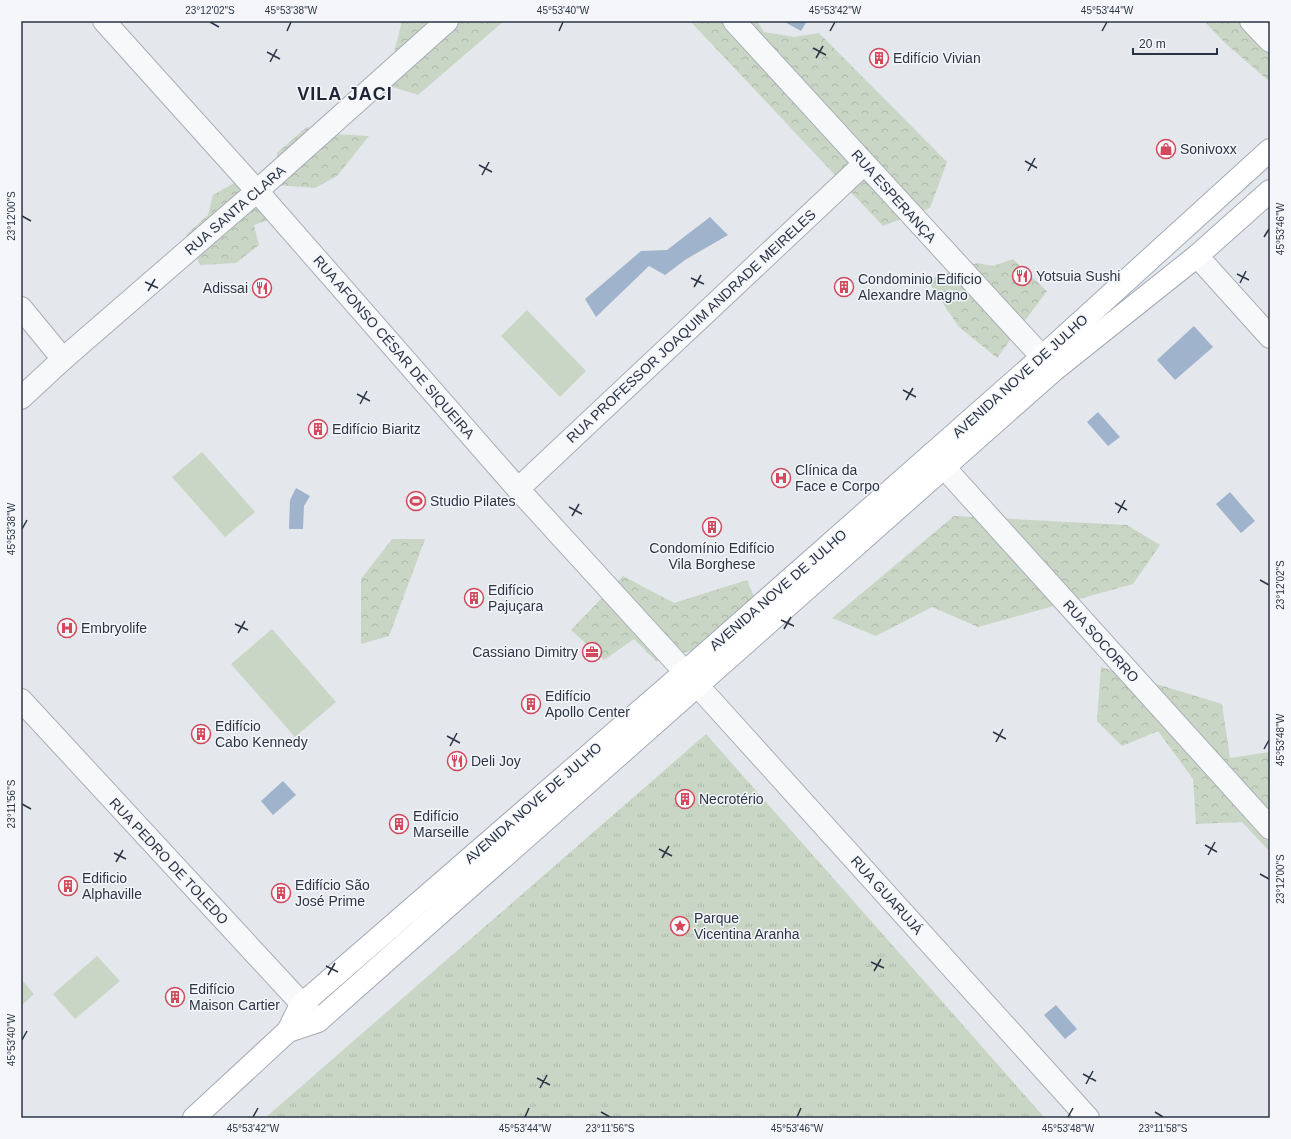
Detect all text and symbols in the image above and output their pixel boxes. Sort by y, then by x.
text: 23°12'02"S [185,5,235,16]
text: 45°53'38"W [265,5,318,16]
text: 45°53'40"W [537,5,590,16]
text: 45°53'42"W [809,5,862,16]
text: 45°53'44"W [1081,5,1134,16]
scale bar [1133,30,1217,56]
text: 20 m [1139,37,1166,51]
building icon: Edifício Vivian [868,47,890,69]
place label: Edifício Vivian [893,50,981,66]
district label: VILA JACI [297,84,393,104]
shop icon: Sonivoxx [1155,138,1177,160]
place label: Sonivoxx [1180,141,1237,157]
street label: RUA ESPERANÇA [848,146,940,246]
street label: RUA SANTA CLARA [181,162,289,258]
text: 23°12'00"S [6,191,17,241]
text: 45°53'46"W [1275,202,1286,255]
street label: RUA PROFESSOR JOAQUIM ANDRADE MEIRELES [563,206,819,446]
street label: RUA AFONSO CÉSAR DE SIQUEIRA [310,252,478,442]
restaurant icon: Yotsuia Sushi [1011,265,1033,287]
place label: Yotsuia Sushi [1036,268,1120,284]
place label: Condominio Edificio Alexandre Magno [858,271,982,303]
building icon: Condominio Edificio Alexandre Magno [833,276,855,298]
restaurant icon: Adissai [251,277,273,299]
place label: Adissai [203,280,248,296]
street label: AVENIDA NOVE DE JULHO [949,311,1091,441]
building icon: Edifício Biaritz [307,418,329,440]
place label: Edifício Biaritz [332,421,421,437]
place label: Clínica da Face e Corpo [795,462,880,494]
hospital icon: Clínica da Face e Corpo [770,467,792,489]
sports icon: Studio Pilates [405,490,427,512]
place label: Studio Pilates [430,493,516,509]
text: 45°53'38"W [6,502,17,555]
building icon: Condomínio Edifício Vila Borghese [701,516,723,538]
street label: AVENIDA NOVE DE JULHO [706,526,850,654]
place label: Condomínio Edifício Vila Borghese [649,540,775,572]
text: 23°12'02"S [1275,560,1286,610]
place label: Edifício Pajuçara [488,582,543,614]
building icon: Edifício Pajuçara [463,587,485,609]
street label: RUA SOCORRO [1060,597,1142,685]
hospital icon: Embryolife [56,617,78,639]
place label: Embryolife [81,620,147,636]
office icon: Cassiano Dimitry [581,641,603,663]
place label: Cassiano Dimitry [472,644,578,660]
place label: Edifício Apollo Center [545,688,630,720]
building icon: Edifício Apollo Center [520,693,542,715]
text: 45°53'48"W [1275,713,1286,766]
place label: Edifício Cabo Kennedy [215,718,308,750]
building icon: Edifício Cabo Kennedy [190,723,212,745]
street label: AVENIDA NOVE DE JULHO [461,739,605,867]
restaurant icon: Deli Joy [446,750,468,772]
place label: Deli Joy [471,753,521,769]
text: 23°11'56"S [6,779,17,828]
building icon: Necrotério [674,788,696,810]
place label: Necrotério [699,791,764,807]
street label: RUA PEDRO DE TOLEDO [106,795,232,928]
place label: Edifício Marseille [413,808,469,840]
building icon: Edifício Marseille [388,813,410,835]
street label: RUA GUARUJÁ [848,853,927,938]
text: 23°12'00"S [1275,854,1286,904]
place label: Edificio Alphaville [82,870,142,902]
building icon: Edificio Alphaville [57,875,79,897]
place label: Edifício São José Prime [295,877,370,909]
building icon: Edifício São José Prime [270,882,292,904]
place label: Parque Vicentina Aranha [694,910,800,942]
place icon: Parque Vicentina Aranha [669,915,691,937]
place label: Edifício Maison Cartier [189,981,280,1013]
building icon: Edifício Maison Cartier [164,986,186,1008]
text: 45°53'40"W [6,1013,17,1066]
text: 45°53'42"W [227,1123,280,1134]
text: 45°53'44"W [499,1123,552,1134]
text: 23°11'56"S [586,1123,635,1134]
text: 45°53'46"W [771,1123,824,1134]
text: 45°53'48"W [1042,1123,1095,1134]
text: 23°11'58"S [1139,1123,1188,1134]

